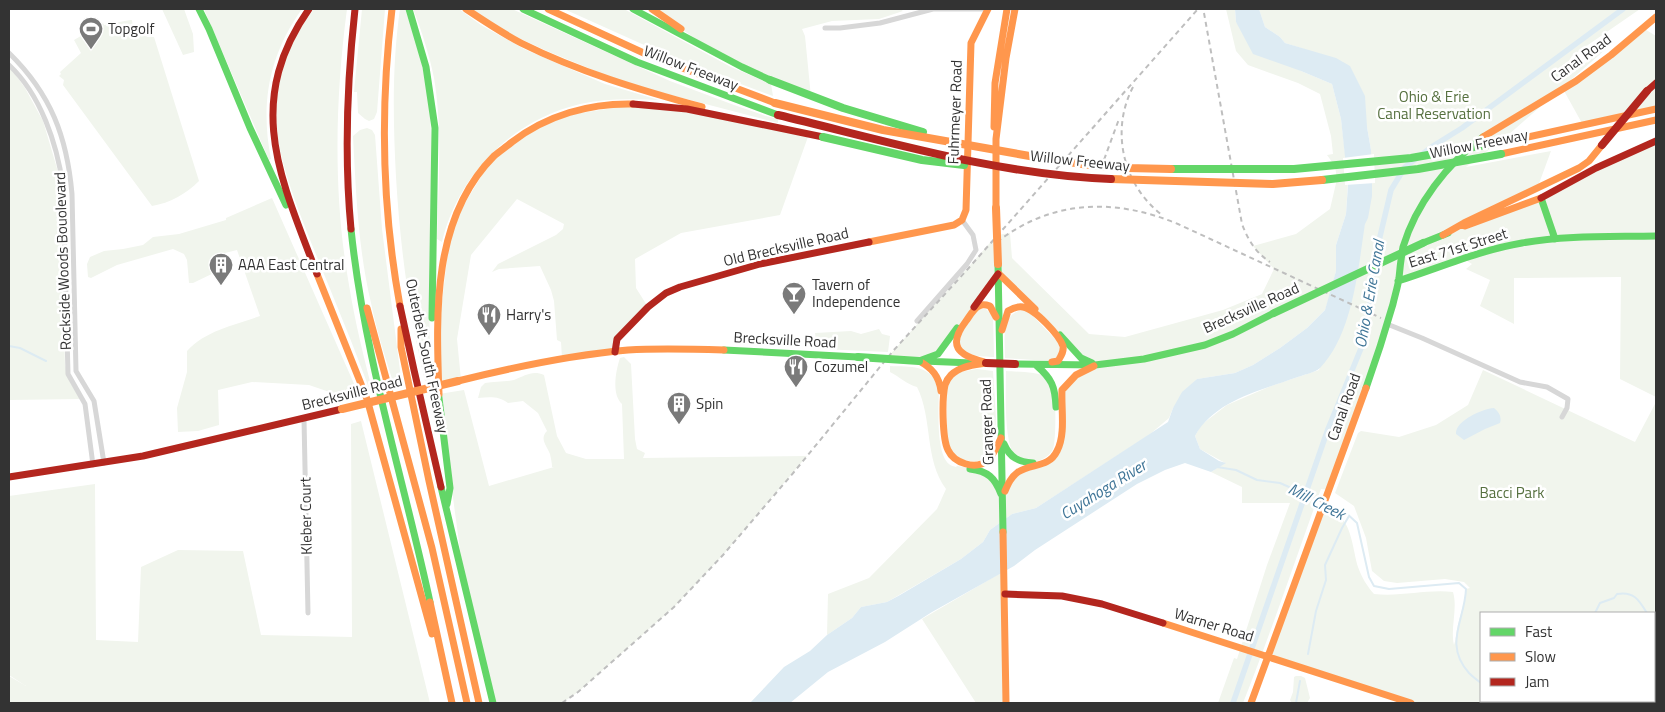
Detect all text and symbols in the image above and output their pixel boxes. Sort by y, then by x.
sports icon: Topgolf [78,16,104,50]
place label: Topgolf [108,17,154,40]
street label: Canal Road [1545,28,1616,88]
street label: Willow Freeway [640,39,742,96]
street label: Fuhrmeyer Road [941,59,968,165]
park label: Ohio & Erie Canal Reservation [1377,85,1491,125]
street label: Willow Freeway [1428,123,1530,164]
street label: Willow Freeway [1029,144,1131,177]
street label: Rockside Woods Bouolevard [48,171,77,351]
street label: Old Brecksville Road [721,221,851,272]
street label: East 71st Street [1406,221,1511,273]
water label: Ohio & Erie Canal [1348,237,1391,350]
building icon: AAA East Central [208,252,234,286]
place label: AAA East Central [238,253,345,276]
place label: Tavern of Independence [812,273,900,313]
street label: Outerbelt South Freeway [400,276,455,435]
street label: Brecksville Road [1199,276,1303,339]
bar icon: Tavern of Independence [781,281,807,315]
restaurant icon: Harry's [476,302,502,336]
place label: Harry's [506,303,551,326]
street label: Brecksville Road [733,325,837,354]
restaurant icon: Cozumel [783,354,809,388]
place label: Cozumel [814,355,868,378]
street label: Brecksville Road [299,369,405,416]
street label: Canal Road [1321,370,1366,444]
street label: Granger Road [974,379,999,466]
building icon: Spin [666,391,692,425]
place label: Spin [696,392,723,415]
water label: Cuyahoga River [1055,452,1152,525]
street label: Kleber Court [293,476,318,555]
water label: Mill Creek [1284,476,1351,526]
park label: Bacci Park [1479,481,1545,504]
street label: Warner Road [1171,601,1257,648]
legend [1480,612,1655,702]
text: Fast [1525,620,1553,643]
text: Slow [1525,645,1556,668]
text: Jam [1525,670,1549,693]

